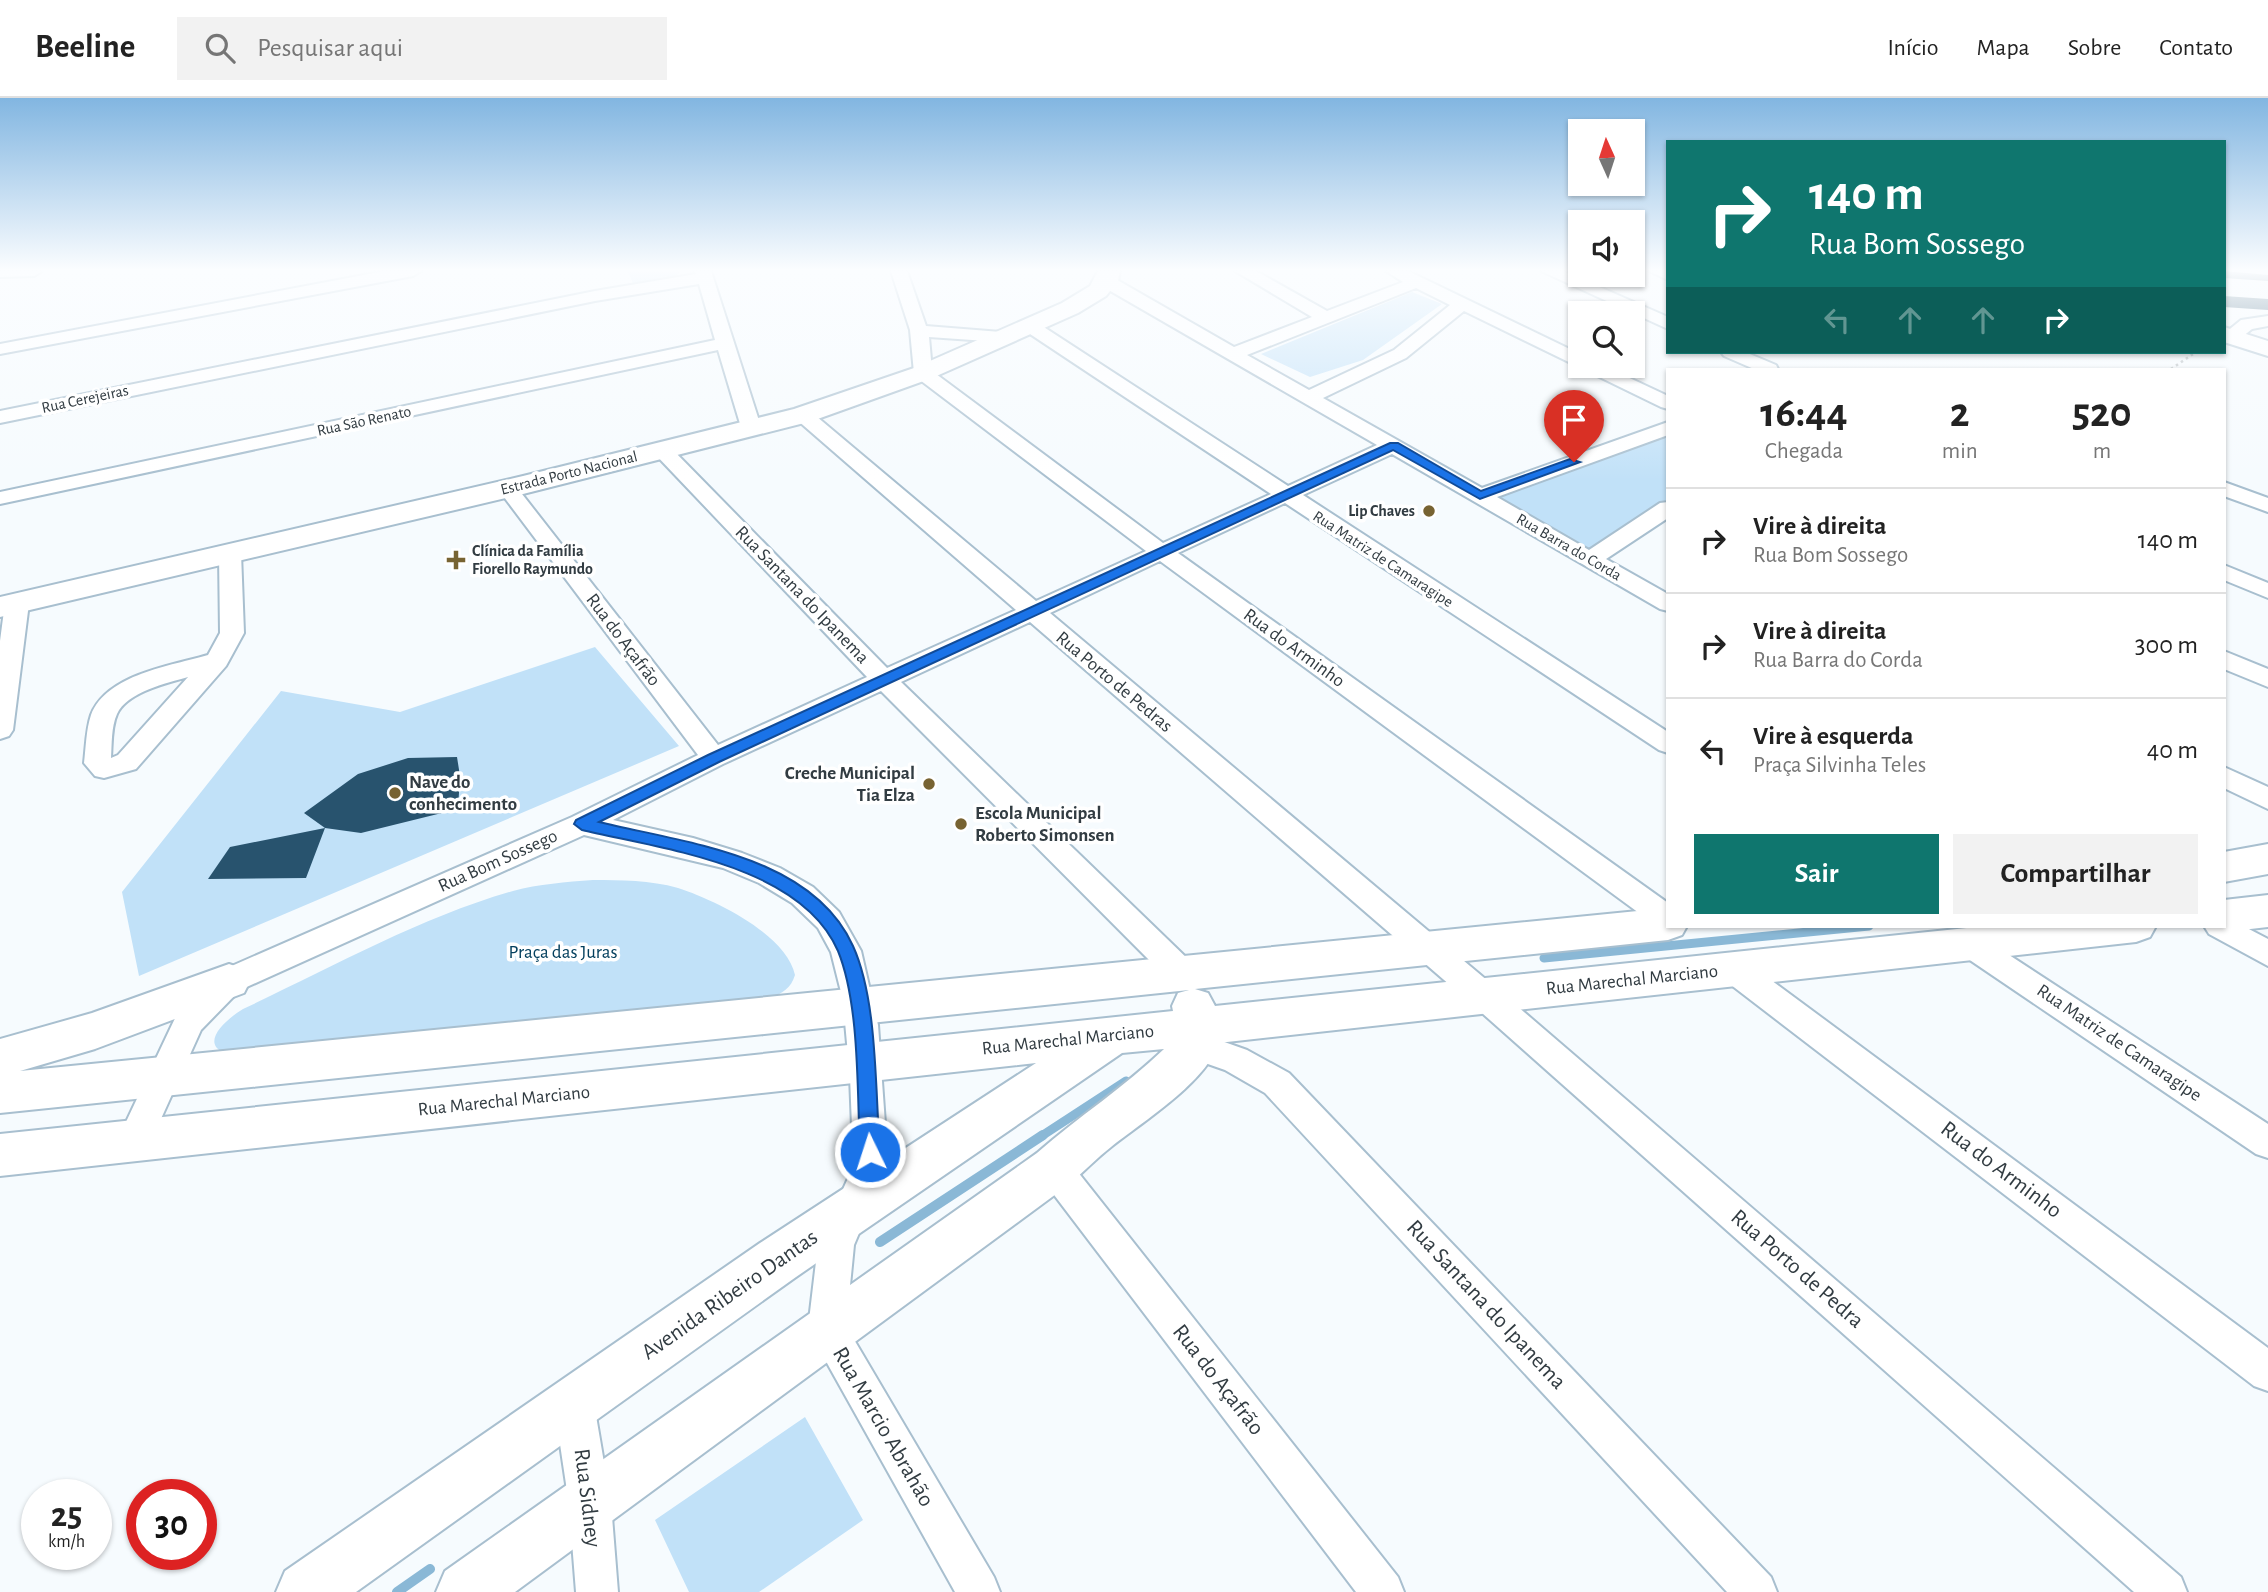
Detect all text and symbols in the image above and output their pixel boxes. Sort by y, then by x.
search box [177,17,667,80]
icon: search [201,29,239,67]
text: Beeline [35,31,135,64]
text: Pesquisar aqui [257,35,403,61]
text: Início [1887,36,1939,60]
text: Mapa [1977,36,2030,60]
text: Sobre [2068,36,2121,60]
text: Contato [2159,36,2233,60]
north arrow [1568,119,1645,196]
map controls [1568,119,1645,378]
icon: right [1694,168,1785,259]
text: 140 m [1809,170,1924,219]
button: sound [1568,210,1645,287]
text: Rua Bom Sossego [1809,228,2025,260]
button: search [1568,301,1645,378]
icon: left [1818,301,1856,339]
icon: ahead [1891,301,1929,339]
icon: ahead [1964,301,2002,339]
icon: right [2037,301,2075,339]
street label: Rua Cerejeiras [40,382,130,417]
pin [1544,390,1604,462]
text: 16:44 [1760,392,1848,434]
text: 2 [1950,392,1970,434]
text: 520 [2072,392,2132,434]
icon: arrive [1555,401,1593,439]
street label: Rua São Renato [315,403,413,439]
text: Chegada [1765,440,1843,463]
text: min [1942,440,1978,463]
text: m [2093,440,2111,463]
street label: Estrada Porto Nacional [499,448,639,498]
place label: Lip Chaves [1348,503,1415,519]
marker: Lip Chaves [1421,503,1437,519]
street label: Rua Matriz de Camaragipe [1310,508,1456,610]
street label: Rua Barra do Corda [1514,511,1624,583]
text: Vire à direita [1753,513,1887,539]
street label: Rua Santana do Ipanema [731,522,873,668]
icon: right [1694,522,1732,560]
text: 140 m [2138,527,2198,553]
place label: Clínica da Família Fiorello Raymundo [472,543,593,578]
text: Rua Bom Sossego [1753,544,1908,567]
marker: Clínica da Família Fiorello Raymundo [446,550,466,570]
street label: Rua do Açafrão [582,590,664,690]
street label: Rua do Arminho [1240,605,1348,691]
text: Vire à direita [1753,618,1887,644]
icon: right [1694,627,1732,665]
street label: Rua Porto de Pedras [1052,628,1176,736]
text: 300 m [2135,632,2198,658]
text: Rua Barra do Corda [1753,649,1923,672]
text: Vire à esquerda [1753,723,1914,749]
icon: left [1694,732,1732,770]
text: 40 m [2147,737,2198,763]
text: Praça Silvinha Teles [1753,754,1926,777]
place label: Creche Municipal Tia Elza [785,764,915,805]
place label: Nave do conhecimento [409,773,517,814]
marker: Creche Municipal Tia Elza [921,776,937,792]
marker: Nave do conhecimento [387,785,403,801]
place label: Escola Municipal Roberto Simonsen [975,804,1115,845]
marker: Escola Municipal Roberto Simonsen [953,816,969,832]
street label: Rua Bom Sossego [435,826,561,896]
button: Sair [1694,834,1939,914]
button: Compartilhar [1953,834,2198,914]
park label: Praça das Juras [508,943,618,962]
street label: Rua Marechal Marciano [1545,962,1719,998]
street label: Rua Matriz de Camaragipe [2033,981,2205,1105]
street label: Rua Marechal Marciano [981,1022,1155,1058]
street label: Rua Marechal Marciano [417,1083,591,1119]
position arrow [833,1115,907,1189]
street label: Rua do Arminho [1936,1117,2066,1223]
street label: Rua Porto de Pedra [1726,1205,1868,1333]
street label: Rua Santana do Ipanema [1402,1216,1570,1394]
street label: Avenida Ribeiro Dantas [638,1226,822,1364]
street label: Rua do Açafrão [1168,1320,1268,1440]
street label: Rua Marcio Abrahão [828,1343,938,1511]
street label: Rua Sidney [570,1447,604,1549]
speed limit sign: 30 [126,1479,217,1570]
text: 25 [51,1498,82,1533]
text: km/h [48,1533,85,1551]

